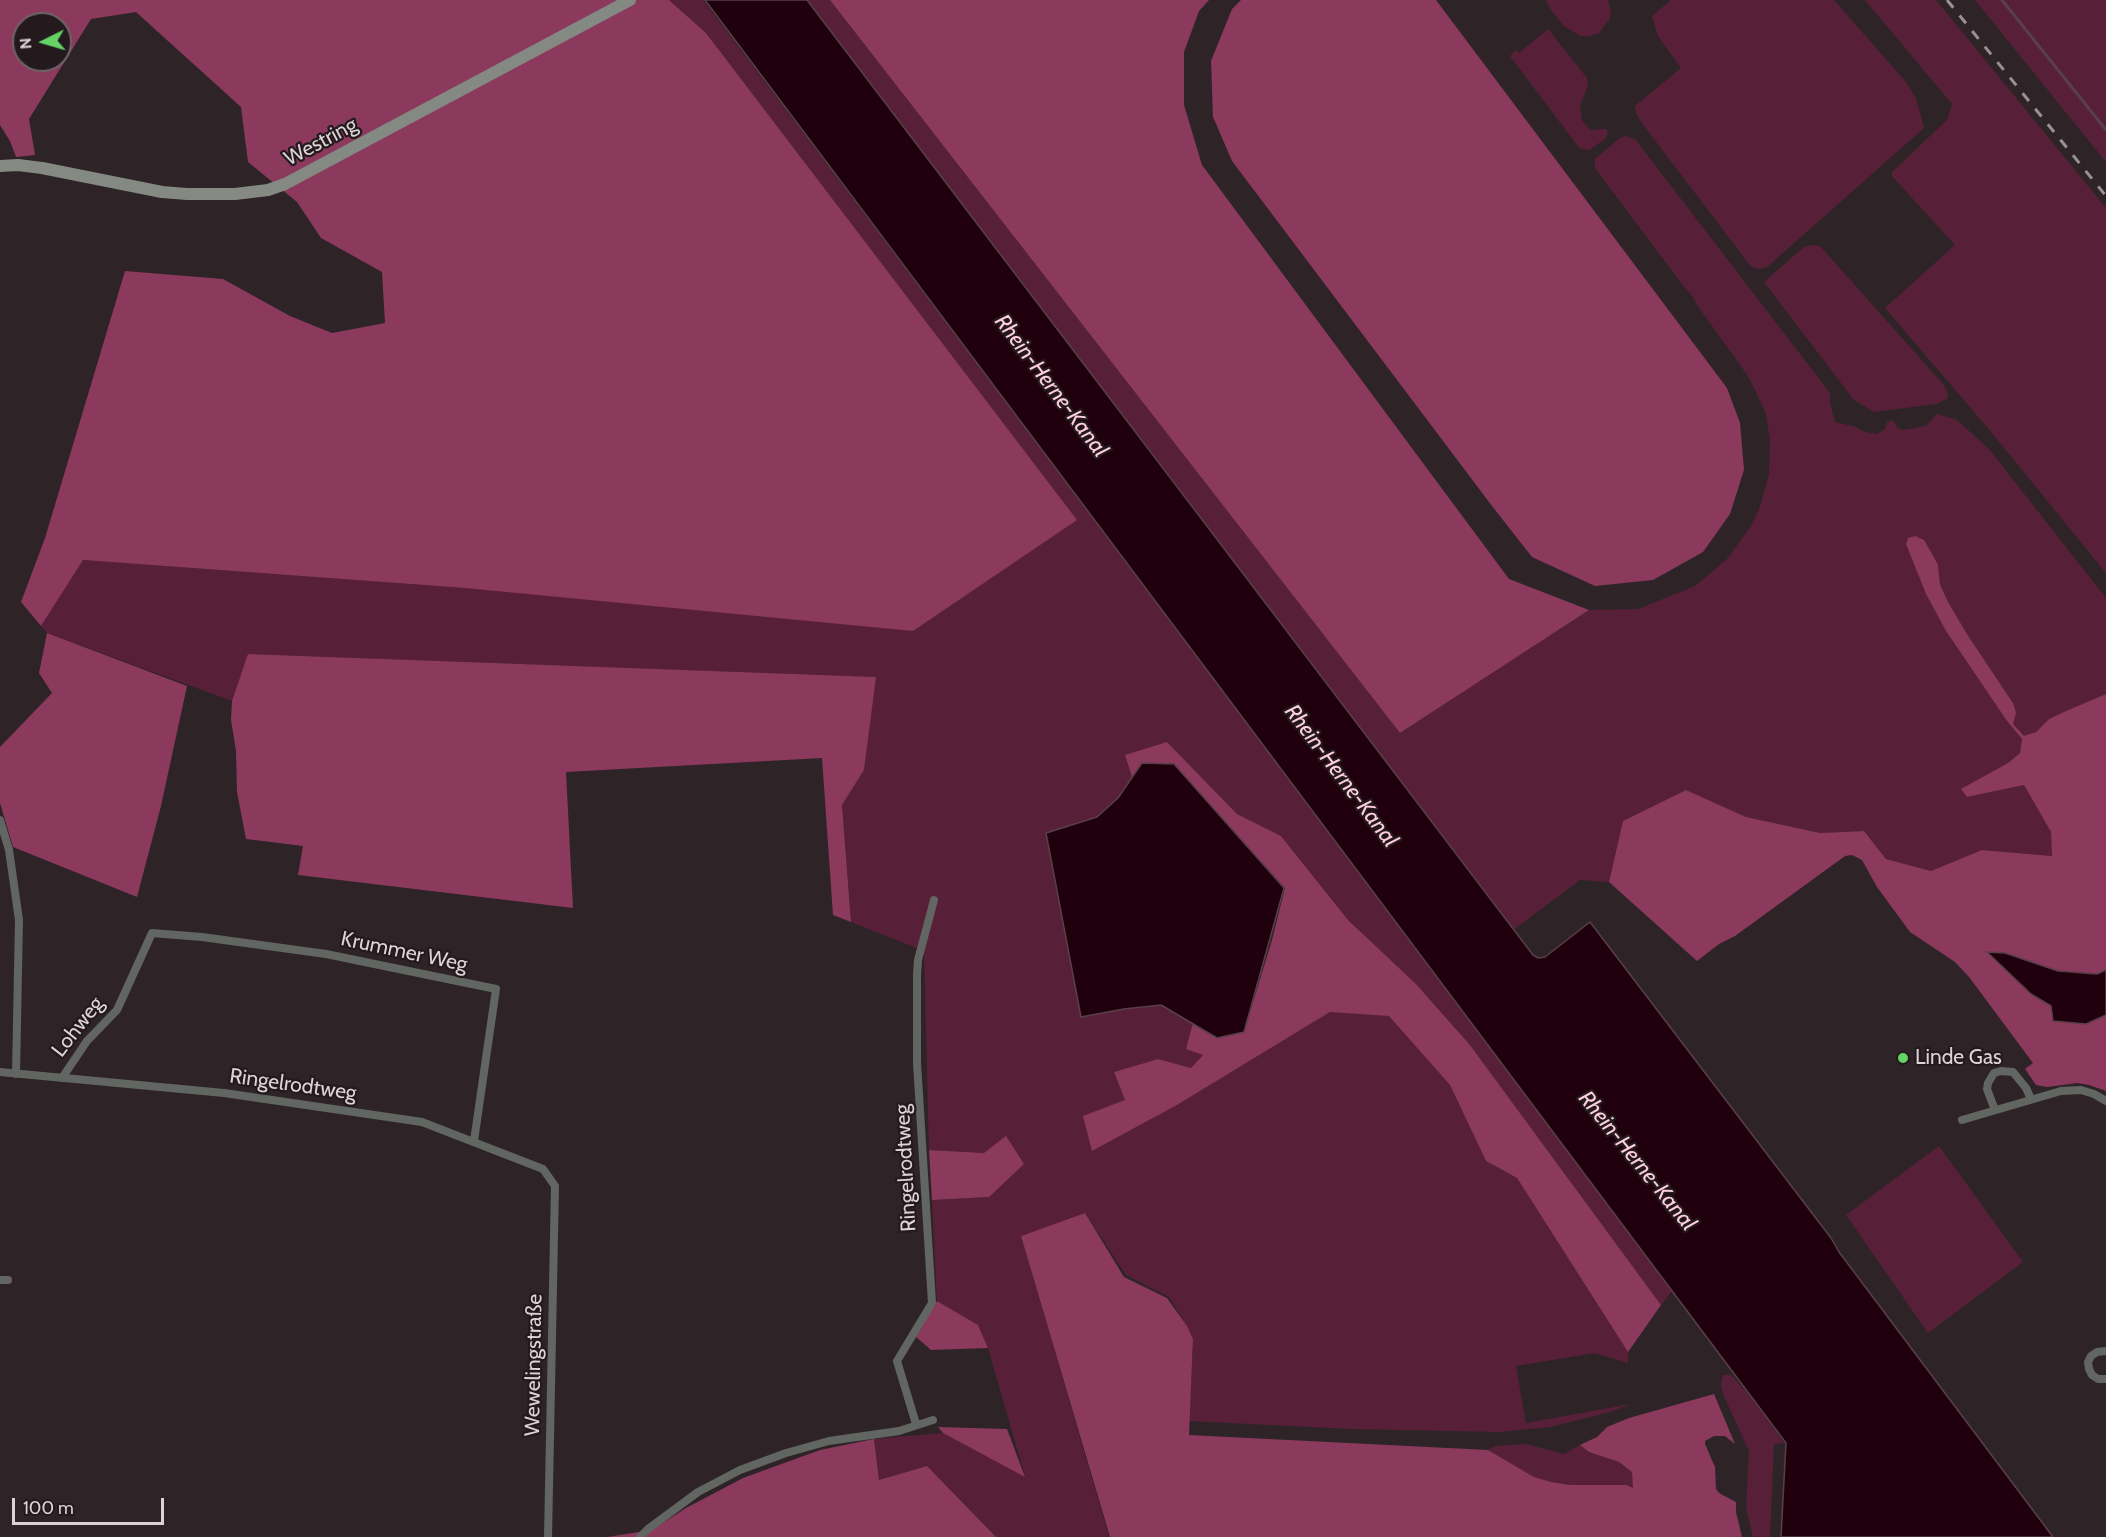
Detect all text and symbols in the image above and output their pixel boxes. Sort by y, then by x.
north arrow [12,12,72,72]
text: N [16,37,36,50]
street label: Westring [280,112,362,172]
water label: Rhein-Herne-Kanal [989,309,1113,463]
water label: Rhein-Herne-Kanal [1279,699,1403,853]
street label: Krummer Weg [338,926,470,978]
street label: Lohweg [47,992,109,1062]
place label: Linde Gas [1915,1045,2002,1071]
marker: Linde Gas [1896,1051,1910,1065]
street label: Ringelrodtweg [228,1064,358,1106]
water label: Rhein-Herne-Kanal [1573,1086,1701,1236]
street label: Ringelrodtweg [890,1104,922,1232]
street label: Wewelingstraße [520,1294,548,1436]
scale bar [15,1486,166,1524]
text: 100 m [23,1497,74,1519]

